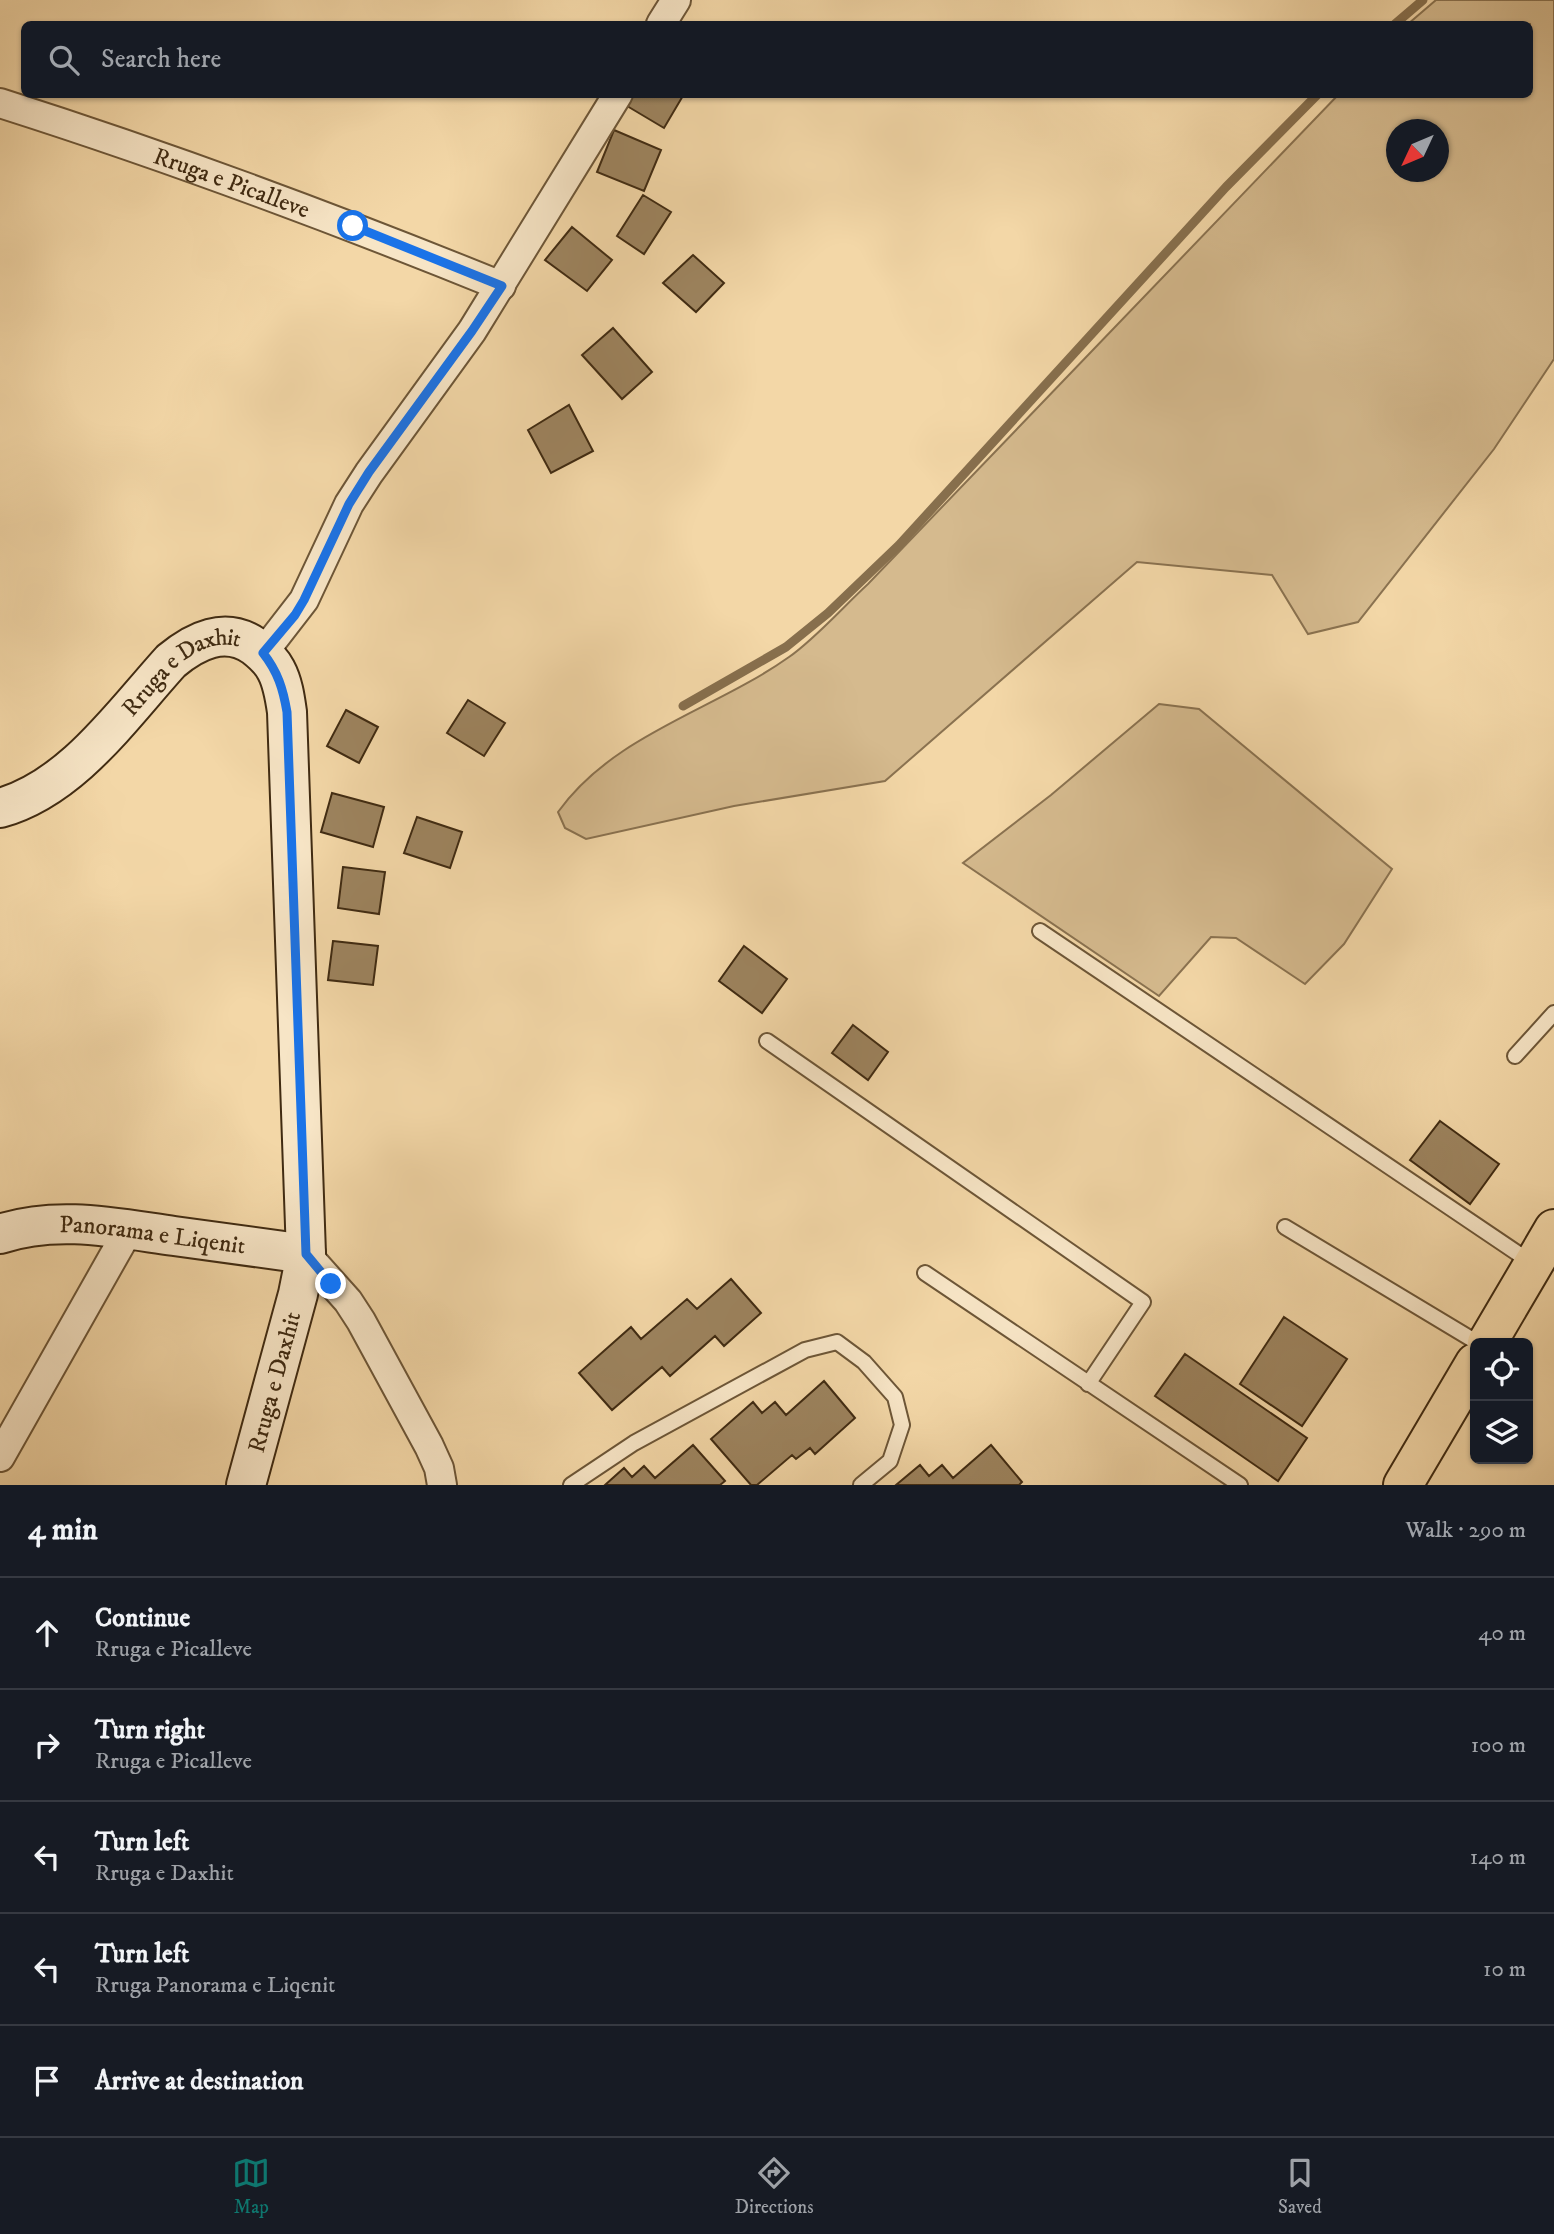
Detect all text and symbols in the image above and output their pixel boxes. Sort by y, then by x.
search box [21,21,1533,98]
icon: search [45,41,83,79]
text: Search here [101,43,221,76]
north arrow [1386,119,1449,182]
street label: Rruga e Picalleve [149,141,314,226]
route start [337,210,368,241]
street label: Rruga e Daxhit [116,622,245,723]
street label: Panorama e Liqenit [59,1210,248,1262]
route end [315,1268,346,1299]
street label: Rruga e Daxhit [242,1308,308,1456]
map controls [1470,1338,1533,1464]
button: locate [1470,1338,1533,1401]
button: layers [1470,1401,1533,1464]
text: 4 min [28,1512,98,1549]
text: Walk · 290 m [1405,1516,1526,1545]
text: Continue [95,1602,190,1635]
icon: ahead [28,1614,66,1652]
text: 40 m [1478,1619,1526,1648]
text: Rruga e Picalleve [95,1635,252,1664]
text: Turn right [95,1714,205,1747]
icon: right [28,1726,66,1764]
text: 100 m [1471,1731,1526,1760]
text: Rruga e Picalleve [95,1747,252,1776]
text: Turn left [95,1826,189,1859]
icon: left [28,1838,66,1876]
text: 140 m [1470,1843,1526,1872]
text: Rruga e Daxhit [95,1859,234,1888]
text: Turn left [95,1938,189,1971]
icon: left [28,1950,66,1988]
text: 10 m [1483,1955,1526,1984]
text: Rruga Panorama e Liqenit [95,1971,335,2000]
icon: arrive [28,2062,66,2100]
text: Arrive at destination [95,2065,304,2098]
tab: Map [232,2154,270,2219]
tab: Directions [735,2154,814,2219]
tab: Saved [1278,2154,1322,2219]

